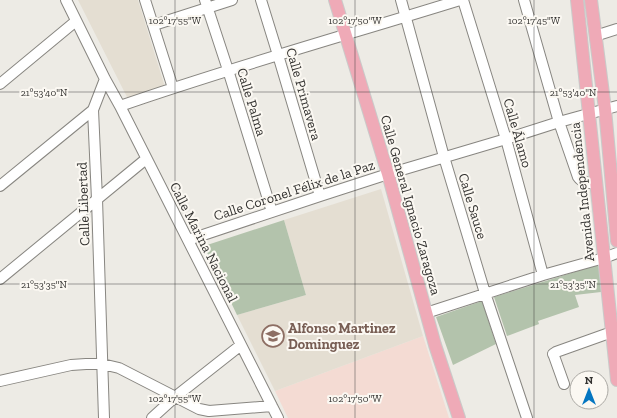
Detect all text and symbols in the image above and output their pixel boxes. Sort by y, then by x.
text: 102°17'55"W [149,15,202,27]
text: 102°17'50"W [329,15,382,27]
text: 102°17'45"W [508,15,561,27]
street label: Calle Primavera [282,46,325,143]
street label: Calle Palma [233,66,270,138]
text: 21°53'40"N [21,87,68,99]
text: 21°53'40"N [550,87,597,99]
street label: Calle Álamo [500,96,536,170]
street label: Calle General Ignacio Zaragoza [377,113,444,297]
street label: Avenida Independencia [567,121,598,262]
street label: Calle Coronel Félix de la Paz [212,156,377,225]
street label: Calle Libertad [74,161,93,246]
street label: Calle Sauce [454,171,491,242]
street label: Calle Marina Nacional [166,179,241,305]
text: 21°53'35"N [21,279,67,291]
text: 21°53'35"N [550,279,596,291]
place label: Alfonso Martinez Dominguez [288,320,396,353]
school or university icon: Alfonso Martinez Dominguez [260,323,286,349]
north arrow [569,370,609,410]
text: N [585,374,594,387]
text: 102°17'55"W [149,393,202,405]
text: 102°17'50"W [329,393,382,405]

